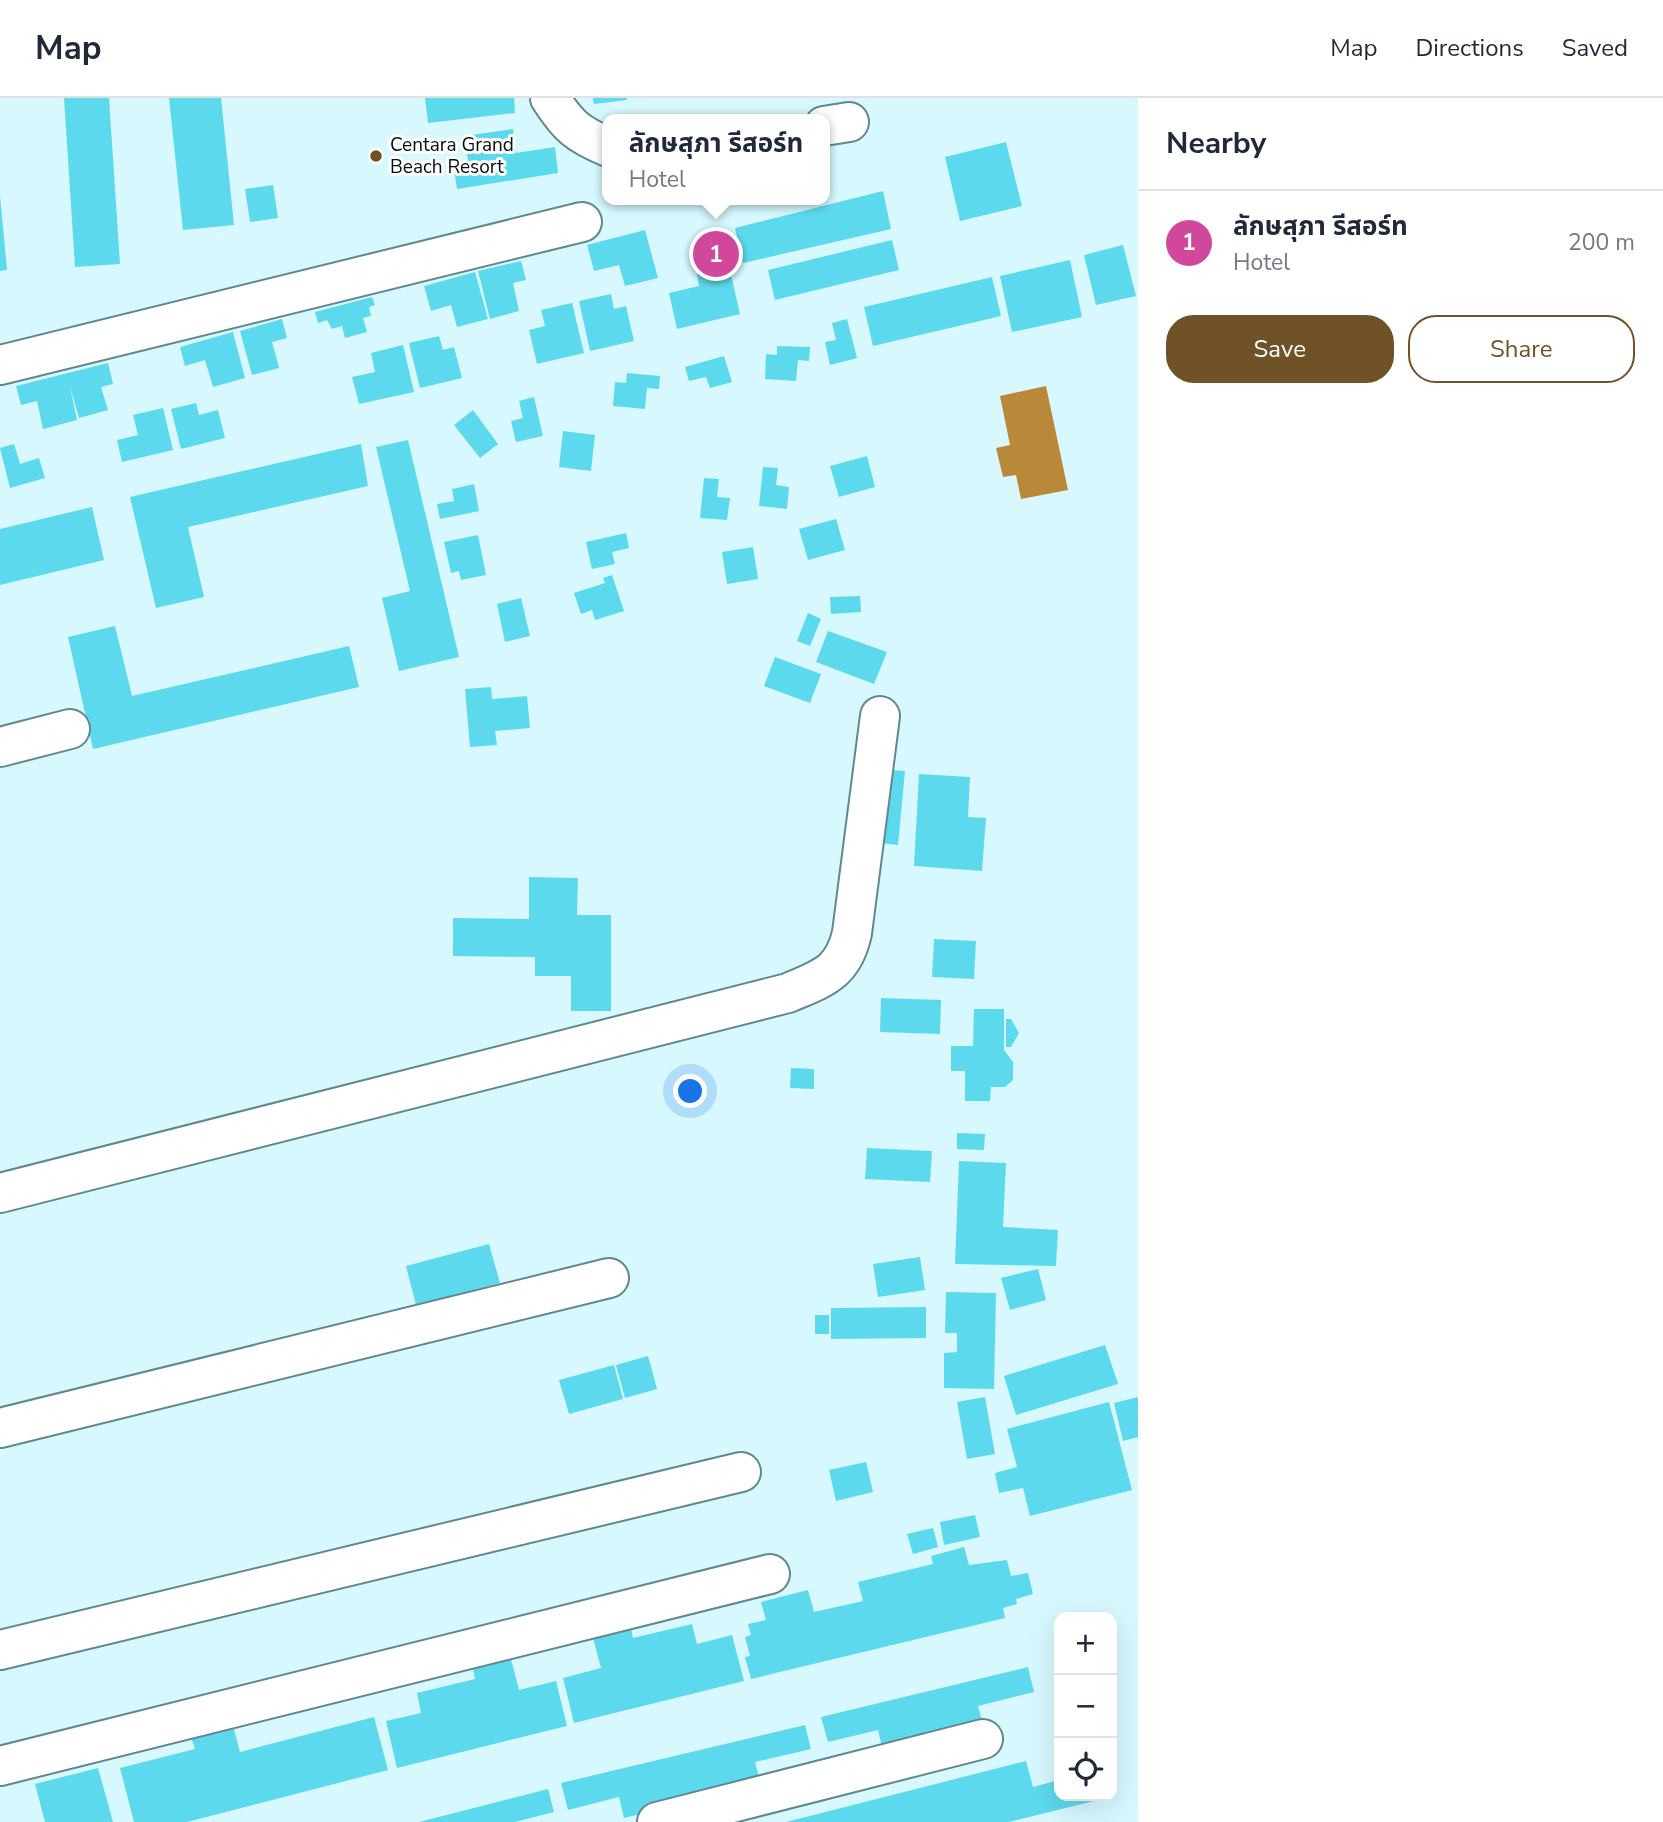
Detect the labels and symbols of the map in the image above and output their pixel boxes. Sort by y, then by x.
place label: Centara Grand Beach Resort [390,132,514,180]
marker: Centara Grand Beach Resort [368,148,384,164]
pin: 1 [693,228,739,280]
your location [673,1074,707,1108]

